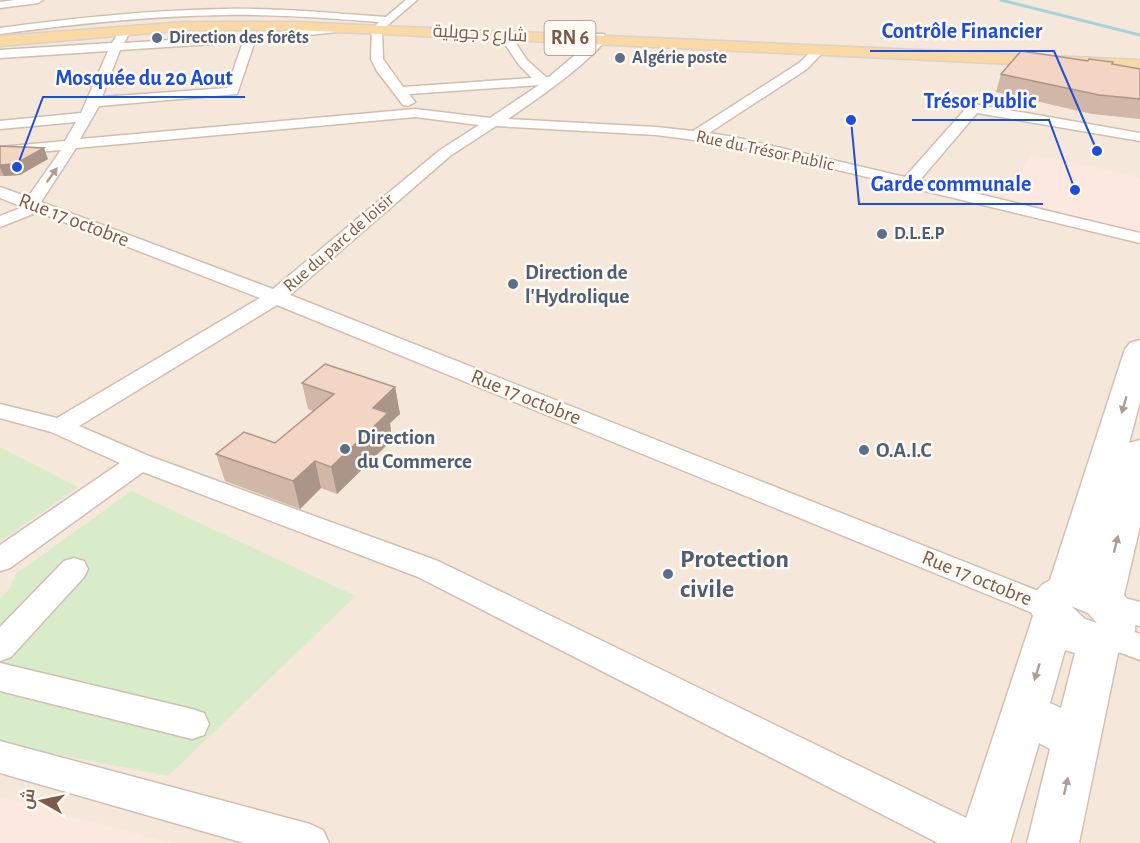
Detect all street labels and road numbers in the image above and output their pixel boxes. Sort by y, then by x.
road number: RN 6 [544,21,596,55]
street label: شارع 5 جويلية [432,22,528,47]
street label: Rue du Trésor Public [694,128,836,174]
street label: Rue 17 octobre [16,189,132,251]
street label: Rue du parc de loisir [280,190,398,296]
street label: Rue 17 octobre [468,365,584,429]
street label: Rue 17 octobre [919,546,1035,610]

